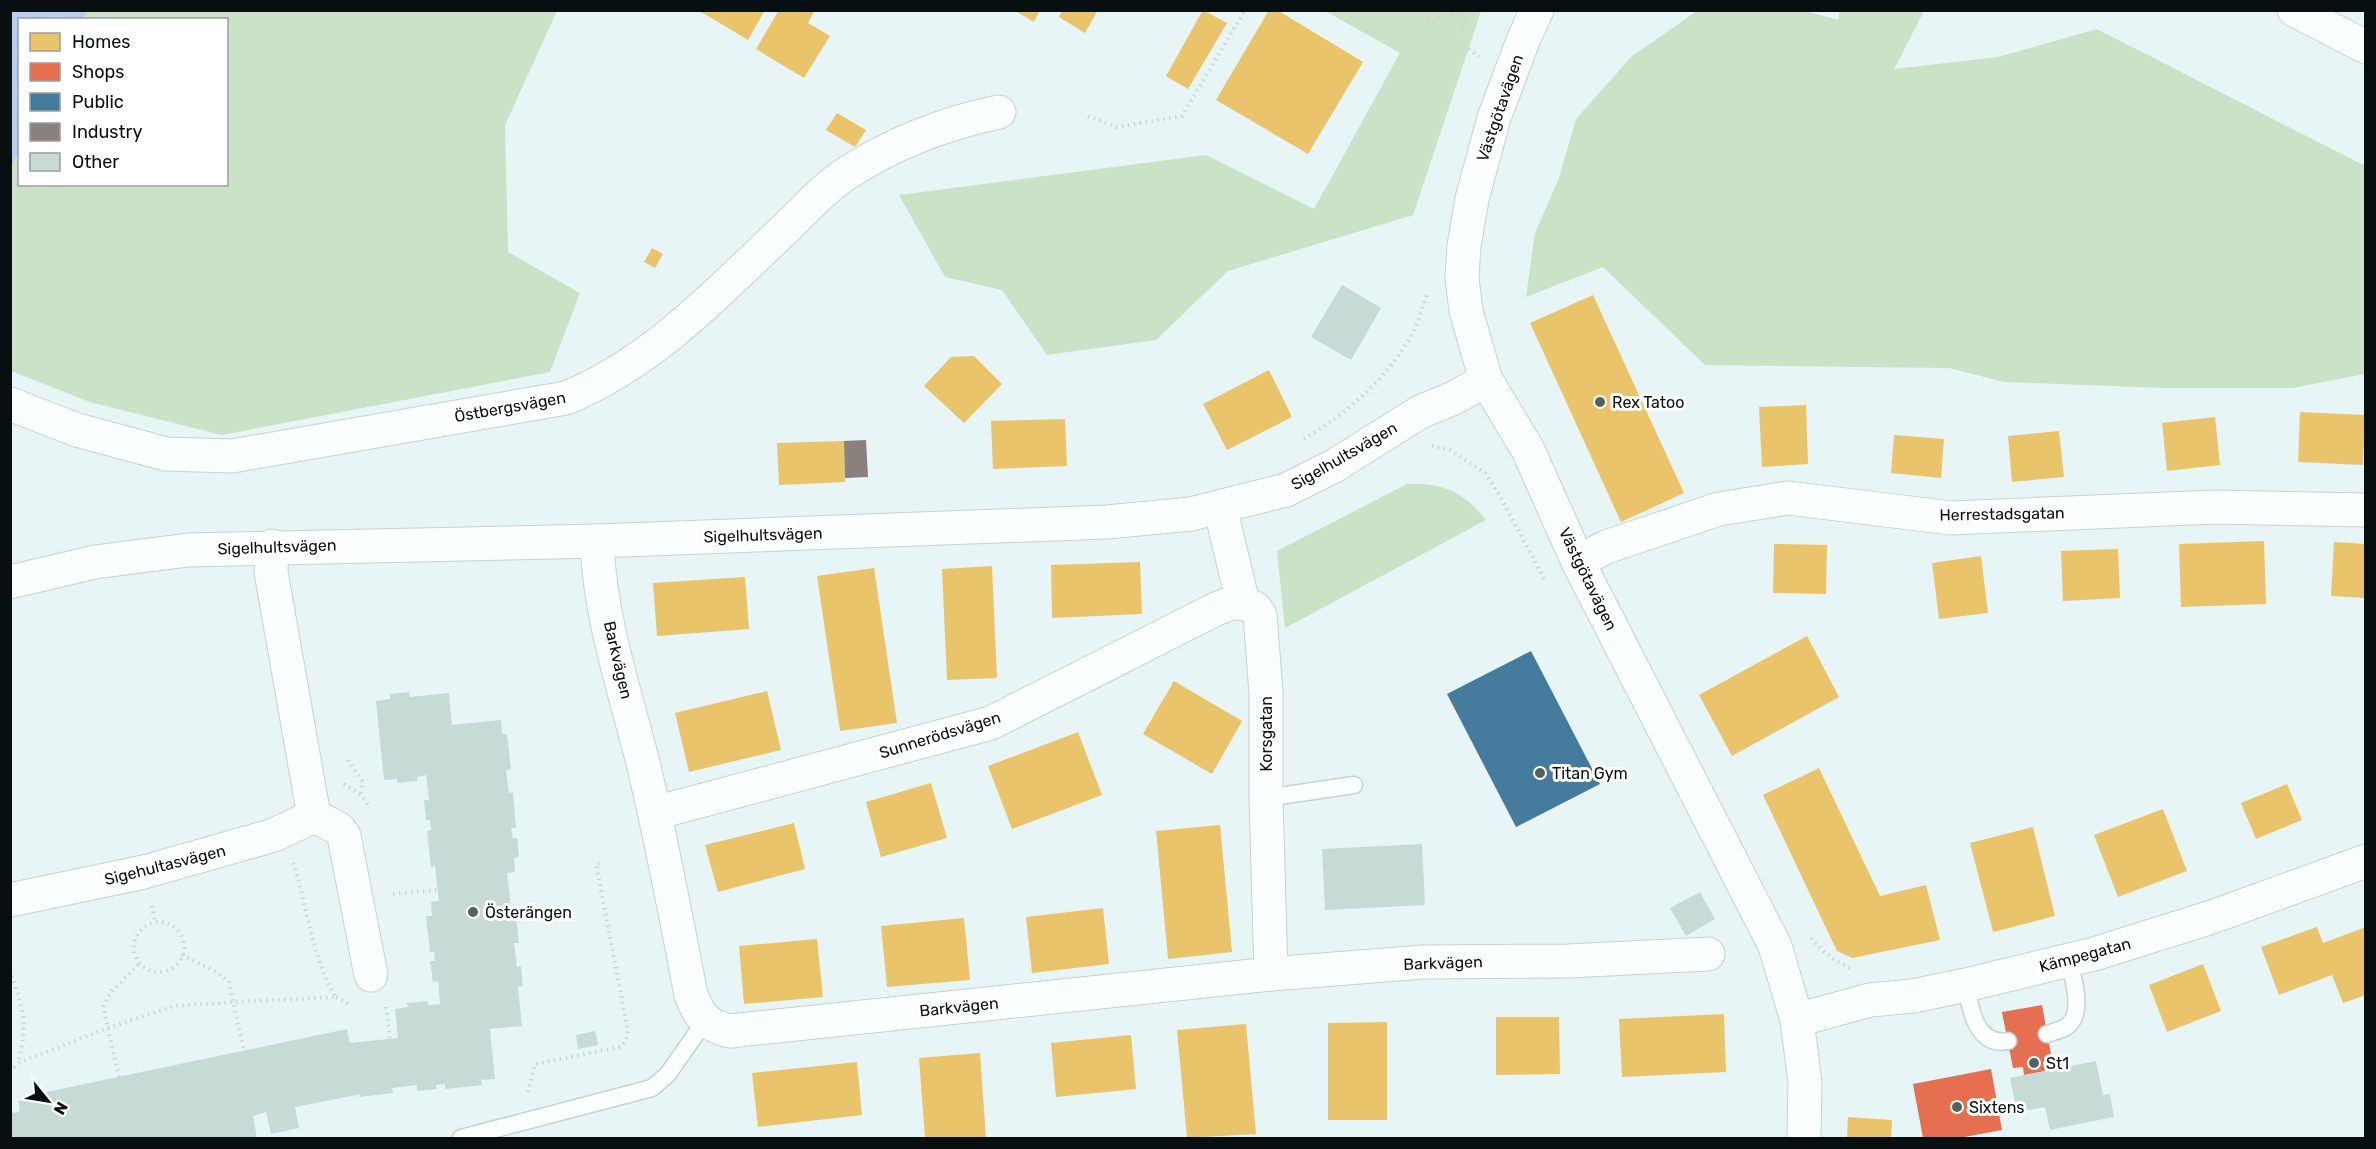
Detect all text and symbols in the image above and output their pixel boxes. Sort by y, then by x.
legend [18,18,228,186]
text: Homes [72,31,130,53]
street label: Västgötavägen [1473,52,1527,164]
text: Shops [72,61,124,83]
text: Public [72,91,124,113]
text: Industry [72,121,142,143]
text: Other [72,151,119,173]
street label: Östbergsvägen [453,388,567,426]
place label: Rex Tatoo [1612,393,1684,412]
marker: Rex Tatoo [1593,395,1607,409]
street label: Sigelhultsvägen [1288,418,1400,494]
street label: Herrestadsgatan [1939,503,2065,525]
street label: Sigelhultsvägen [703,523,823,547]
street label: Västgötavägen [1555,525,1621,633]
street label: Sigelhultsvägen [217,535,337,559]
street label: Barkvägen [600,619,636,701]
street label: Korsgatan [1257,696,1276,772]
street label: Sunnerödsvägen [877,707,1003,763]
place label: Titan Gym [1552,764,1628,783]
marker: Titan Gym [1533,766,1547,780]
street label: Sigehultasvägen [102,841,228,889]
place label: Österängen [485,903,572,922]
marker: Österängen [466,905,480,919]
street label: Kämpegatan [2037,934,2133,976]
street label: Barkvägen [1403,952,1483,974]
street label: Barkvägen [918,993,1000,1021]
place label: St1 [2046,1054,2069,1073]
marker: St1 [2027,1056,2041,1070]
north arrow [18,1071,78,1131]
place label: Sixtens [1969,1098,2025,1117]
text: N [49,1099,72,1118]
marker: Sixtens [1950,1100,1964,1114]

